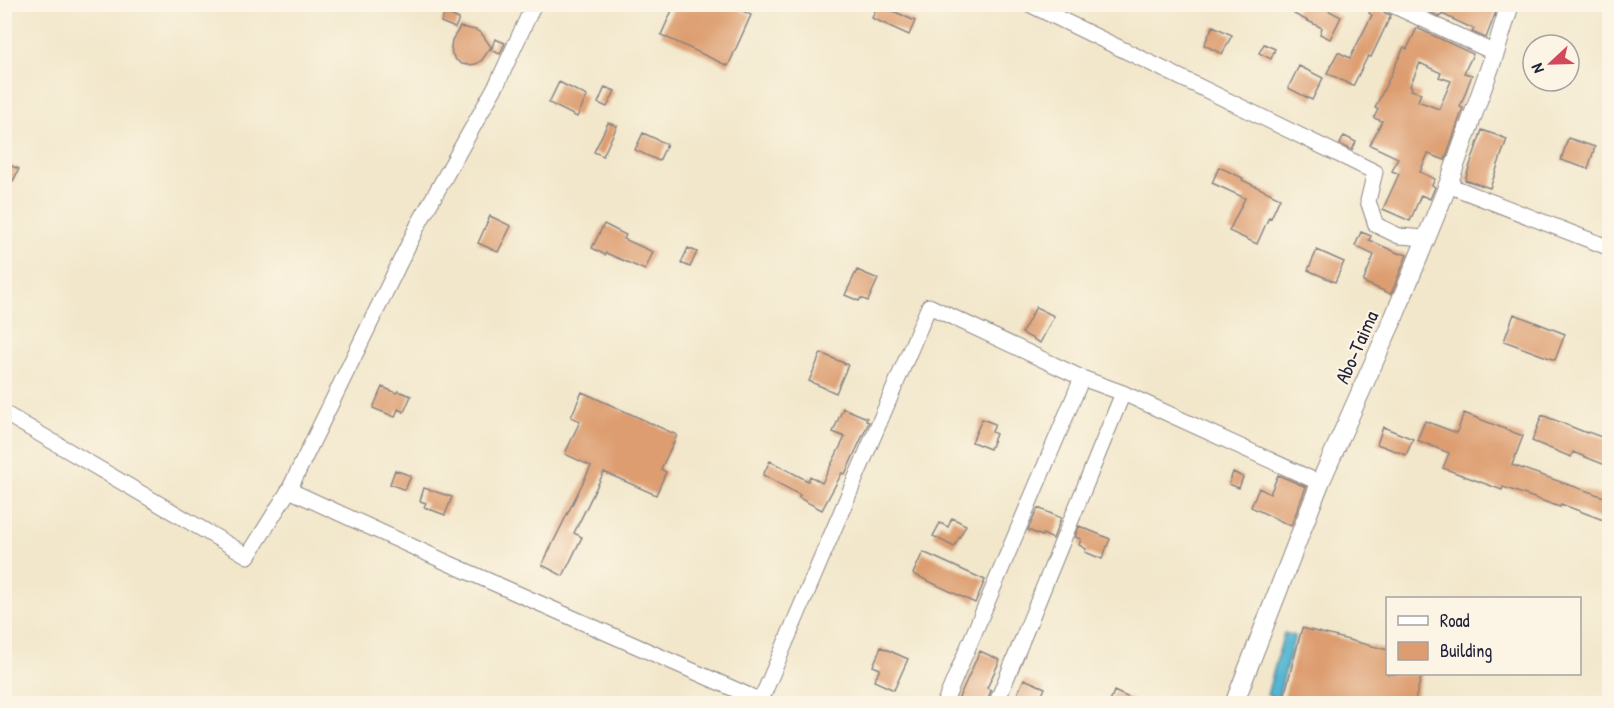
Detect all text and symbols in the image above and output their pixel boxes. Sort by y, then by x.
north arrow [1521,33,1581,93]
text: N [1525,60,1549,77]
street label: Abo-Taima [1328,306,1384,388]
legend [1386,597,1581,675]
text: Road [1440,608,1470,633]
text: Building [1440,638,1492,663]

